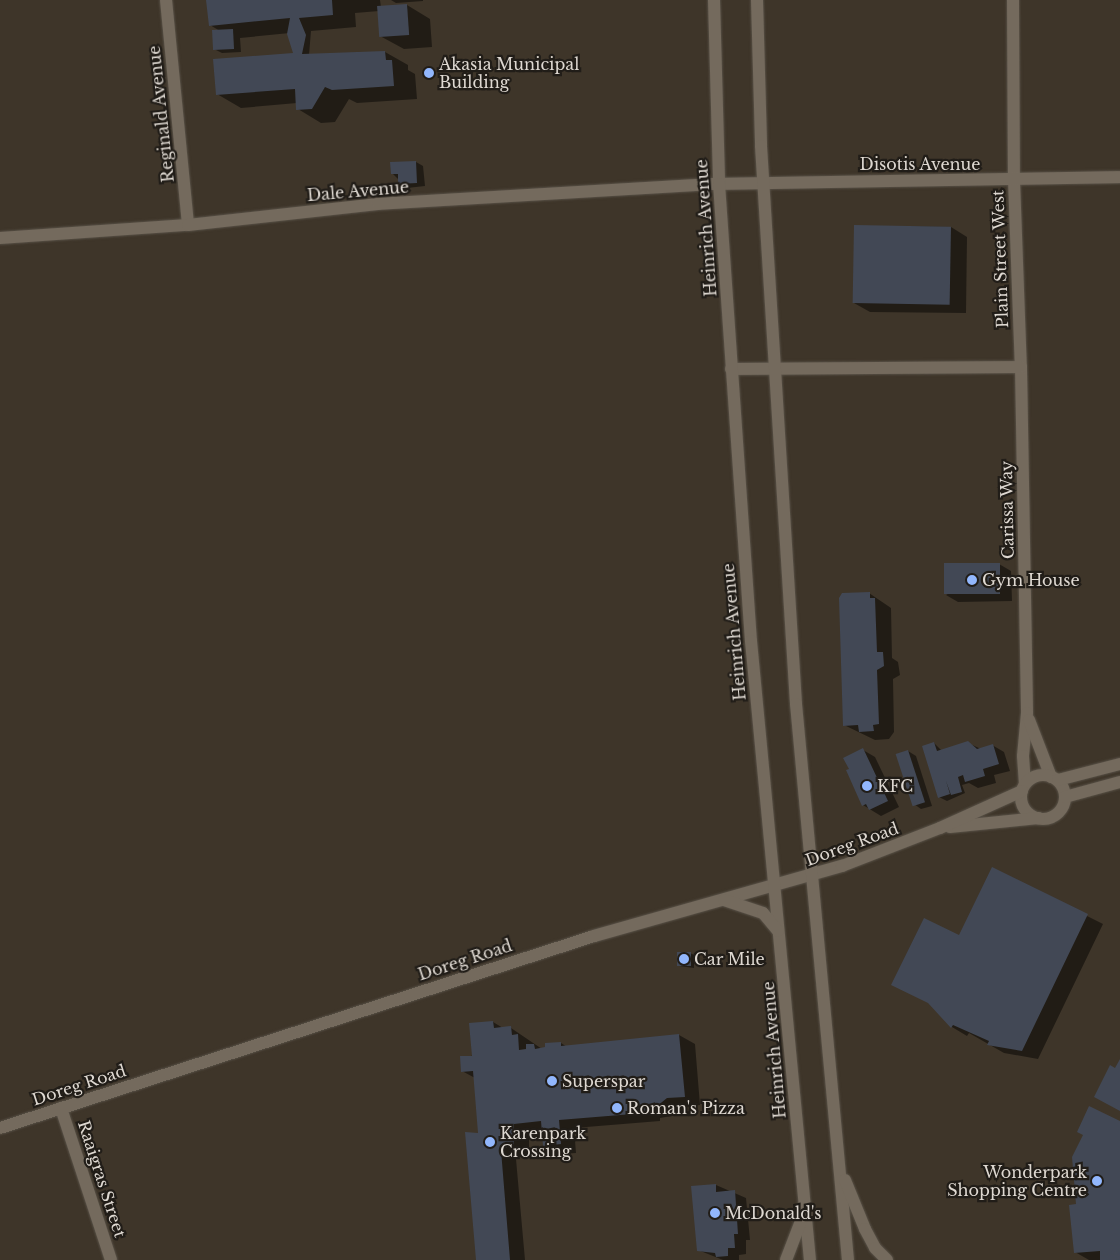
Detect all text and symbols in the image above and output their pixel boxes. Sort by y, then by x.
street label: Reginald Avenue [144,44,178,184]
place label: Akasia Municipal Building [439,54,580,92]
marker: Akasia Municipal Building [423,67,435,79]
street label: Disotis Avenue [859,154,981,174]
street label: Heinrich Avenue [692,158,720,298]
street label: Dale Avenue [306,177,410,205]
street label: Plain Street West [988,189,1012,329]
street label: Carissa Way [997,460,1017,560]
street label: Heinrich Avenue [718,562,750,702]
place label: Gym House [982,570,1080,590]
marker: Gym House [966,574,978,586]
place label: KFC [877,776,913,796]
marker: KFC [861,780,873,792]
street label: Doreg Road [803,818,901,870]
street label: Doreg Road [415,936,515,984]
place label: Car Mile [694,949,765,969]
marker: Car Mile [678,953,690,965]
street label: Heinrich Avenue [758,980,790,1120]
street label: Doreg Road [29,1061,129,1109]
place label: Superspar [562,1071,645,1091]
marker: Superspar [546,1075,558,1087]
place label: Roman's Pizza [627,1098,745,1118]
marker: Roman's Pizza [611,1102,623,1114]
street label: Raaigras Street [74,1118,130,1240]
place label: Karenpark Crossing [500,1123,586,1161]
marker: Karenpark Crossing [484,1136,496,1148]
place label: Wonderpark Shopping Centre [947,1162,1087,1200]
marker: Wonderpark Shopping Centre [1091,1175,1103,1187]
place label: McDonald's [725,1203,822,1223]
marker: McDonald's [709,1207,721,1219]

